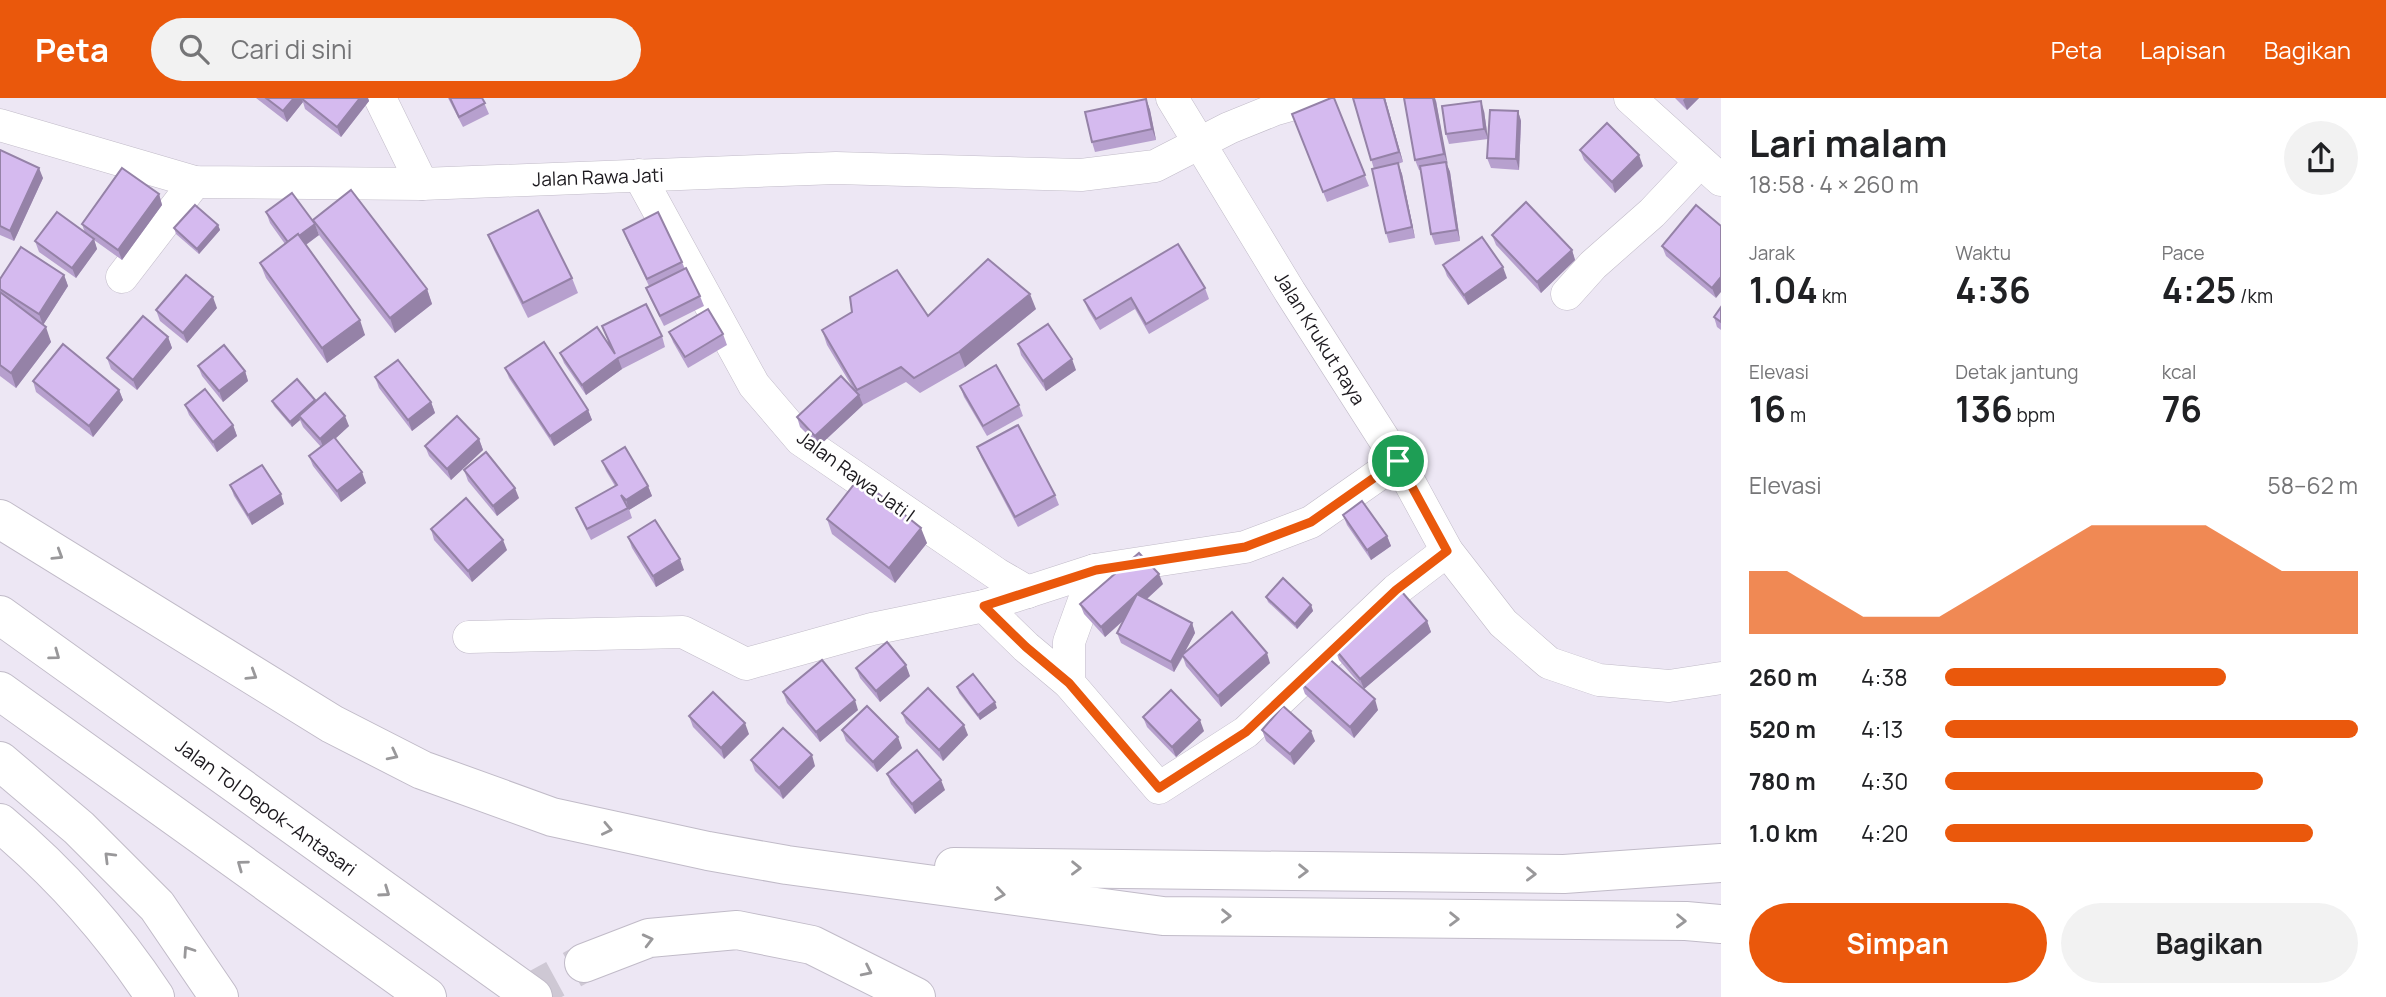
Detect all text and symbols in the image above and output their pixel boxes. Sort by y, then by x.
search box [151,18,641,81]
text: Peta [35,27,109,72]
icon: search [175,30,213,68]
text: Cari di sini [231,31,353,67]
text: Peta [2051,33,2102,66]
text: Lapisan [2140,33,2226,66]
text: Bagikan [2264,33,2351,66]
text: Lari malam [1749,116,1947,168]
button: share [2284,121,2358,195]
street label: Jalan Rawa Jati [532,162,664,192]
text: 18:58 · 4 × 260 m [1749,168,1919,200]
text: Jarak [1749,240,1795,266]
text: Waktu [1955,240,2011,266]
text: Pace [2162,240,2205,266]
street label: Jalan Krukut Raya [1268,266,1372,410]
text: 1.04 [1749,266,1818,314]
text: 4:36 [1955,266,2031,314]
text: 4:25 [2162,266,2236,314]
text: km [1818,283,1847,309]
text: /km [2236,283,2273,309]
text: Elevasi [1749,359,1809,385]
text: Detak jantung [1955,359,2079,385]
text: kcal [2162,359,2196,385]
text: 16 [1749,385,1786,433]
text: 136 [1955,385,2013,433]
text: 76 [2162,385,2202,433]
text: m [1786,402,1806,428]
text: bpm [2013,402,2055,428]
street label: Jalan Rawa Jati I [792,424,920,528]
pin [1368,431,1428,491]
icon: arrive [1379,442,1417,480]
text: Elevasi [1749,469,1822,501]
text: 58–62 m [2267,469,2358,501]
one-way arrow [50,547,63,560]
one-way arrow [47,647,60,660]
text: 260 m [1749,661,1817,693]
text: 4:38 [1861,661,1908,693]
one-way arrow [244,666,257,679]
text: 520 m [1749,713,1816,745]
text: 4:13 [1861,713,1903,745]
street label: Jalan Tol Depok–Antasari [170,732,362,882]
one-way arrow [386,747,398,761]
text: 780 m [1749,765,1816,797]
text: 4:30 [1861,765,1908,797]
text: 1.0 km [1749,817,1818,849]
text: 4:20 [1861,817,1909,849]
one-way arrow [601,821,613,835]
one-way arrow [104,853,117,866]
one-way arrow [1071,860,1081,876]
one-way arrow [237,861,250,873]
one-way arrow [1298,863,1309,879]
one-way arrow [1526,866,1536,882]
one-way arrow [377,884,390,896]
one-way arrow [994,886,1006,901]
button: Simpan [1749,903,2047,983]
button: Bagikan [2061,903,2358,983]
one-way arrow [1221,909,1232,924]
one-way arrow [1449,911,1459,927]
one-way arrow [1676,914,1687,929]
one-way arrow [642,934,654,948]
one-way arrow [183,946,196,959]
one-way arrow [860,963,872,977]

